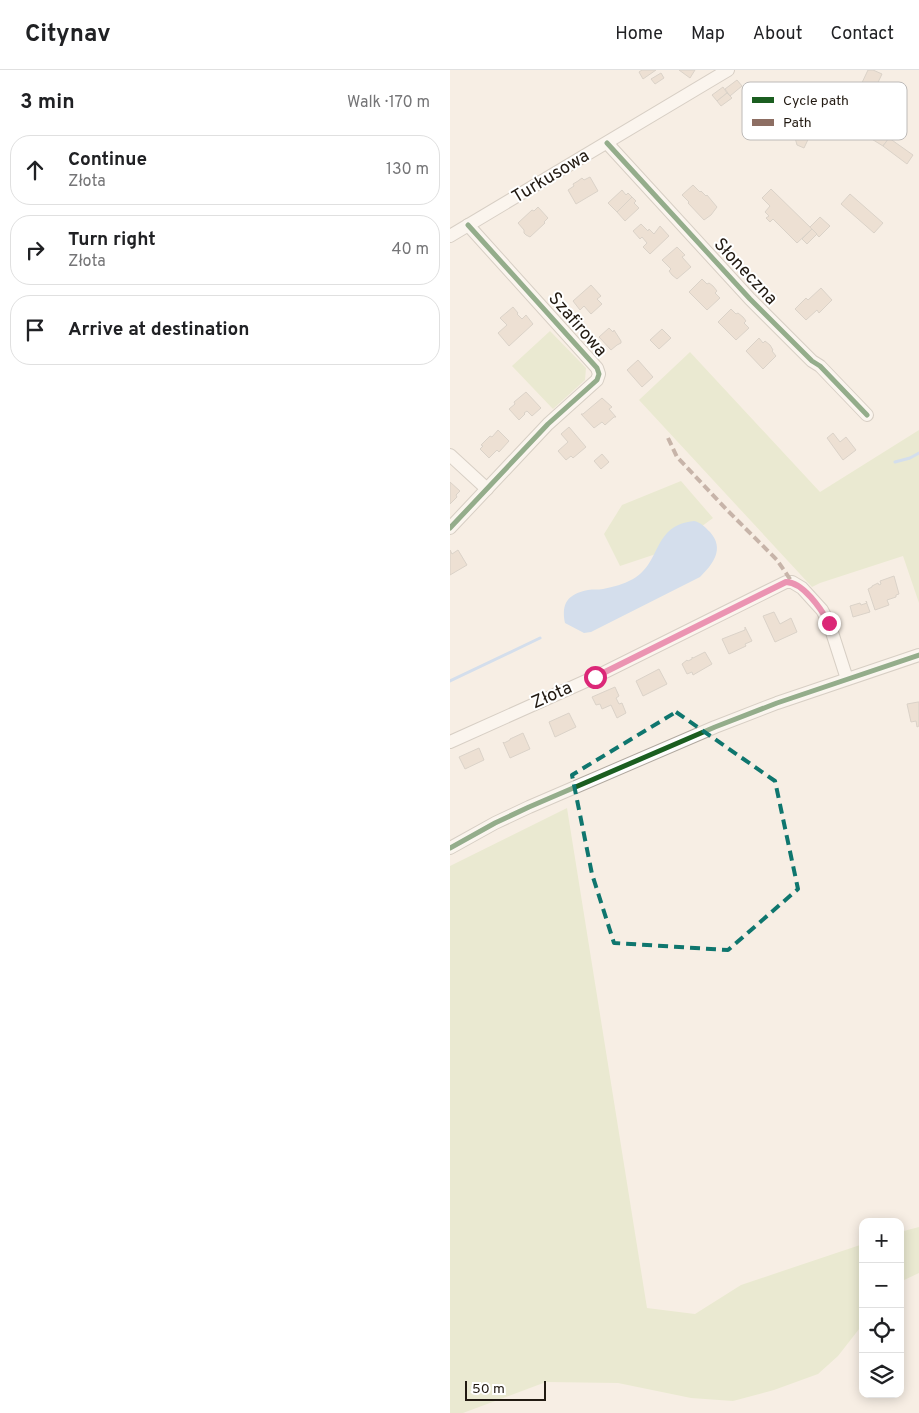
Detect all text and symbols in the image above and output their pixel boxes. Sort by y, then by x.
text: Citynav [25,20,111,50]
text: Home [615,23,663,46]
text: Map [691,23,725,46]
text: About [753,23,802,46]
text: Contact [830,23,894,46]
legend [742,82,907,140]
text: 3 min [20,89,75,116]
text: Walk · 170 m [347,93,430,113]
text: Cycle path [783,93,849,110]
text: Path [783,115,812,132]
street label: Turkusowa [508,145,594,209]
text: Continue [68,148,147,172]
icon: ahead [21,156,49,184]
text: 130 m [386,160,429,180]
text: Złota [68,172,106,192]
text: Turn right [68,228,156,252]
street label: Słoneczna [708,234,782,310]
icon: right [21,236,49,264]
text: 40 m [391,240,429,260]
text: Złota [68,252,106,272]
street label: Szafirowa [543,288,611,362]
icon: arrive [21,316,49,344]
text: Arrive at destination [68,318,249,342]
route end [818,612,841,635]
route start [584,666,607,689]
street label: Złota [528,677,576,715]
map controls [859,1218,904,1398]
button: + [859,1218,904,1263]
button: − [859,1263,904,1308]
button: locate [859,1308,904,1353]
button: layers [859,1353,904,1398]
scale bar [465,1378,546,1401]
text: 50 m [472,1381,505,1398]

